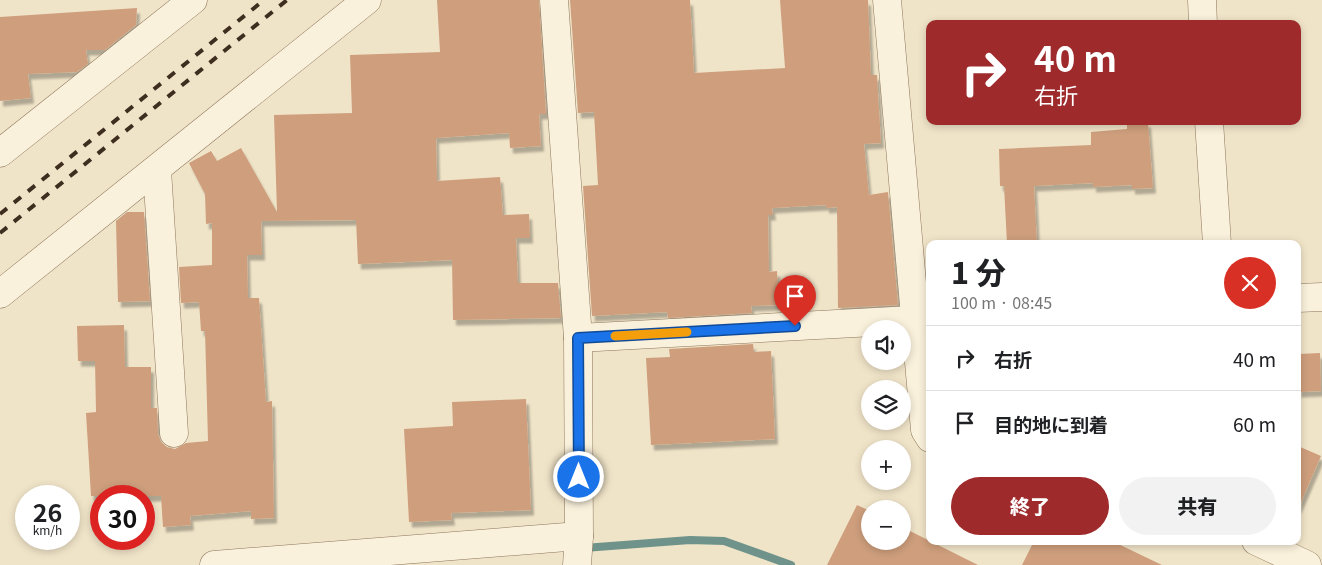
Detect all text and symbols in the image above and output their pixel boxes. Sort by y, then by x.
text: 40 m [1034,31,1117,82]
icon: right [951,40,1016,105]
text: 右折 [1034,78,1078,110]
text: 1 分 [951,249,1006,293]
button: close [1224,257,1276,309]
pin [774,275,816,326]
icon: arrive [781,282,809,310]
text: 100 m · 08:45 [951,290,1052,314]
map controls [861,320,911,550]
button: sound [861,320,911,370]
icon: right [951,344,979,372]
text: 右折 [994,345,1032,372]
text: 40 m [1233,345,1276,372]
button: layers [861,380,911,430]
icon: arrive [951,409,979,437]
text: 目的地に到着 [994,410,1108,437]
text: 60 m [1233,410,1276,437]
button: + [861,440,911,490]
position arrow [552,450,604,502]
button: 終了 [951,477,1109,535]
button: 共有 [1119,477,1276,535]
speed limit sign: 30 [90,485,155,550]
text: 26 [33,493,62,529]
button: − [861,500,911,550]
text: km/h [33,521,62,538]

